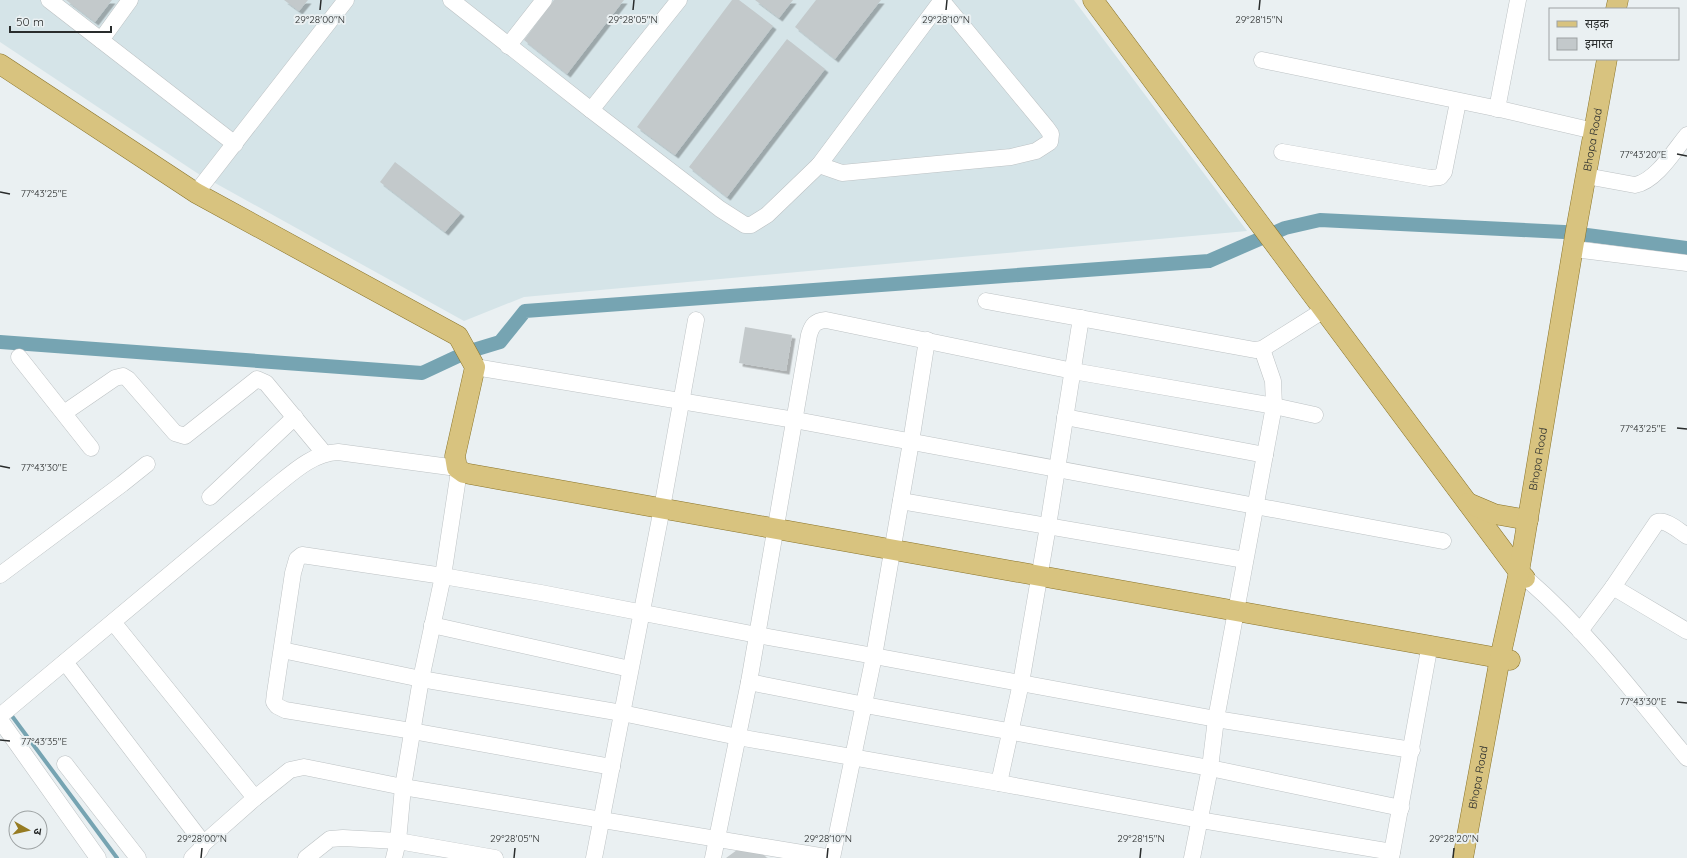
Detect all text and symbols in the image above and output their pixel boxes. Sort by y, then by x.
scale bar [10,8,111,34]
legend [1549,8,1679,60]
text: 29°28'00"N [295,13,345,26]
text: 29°28'05"N [608,13,658,26]
text: 29°28'10"N [922,13,970,26]
text: 29°28'15"N [1235,13,1283,26]
text: 50 m [16,14,44,29]
text: सड़क [1585,16,1610,31]
text: इमारत [1585,36,1614,51]
street label: Bhopa Road [1580,107,1605,172]
text: 77°43'20"E [1619,148,1667,161]
text: 77°43'25"E [21,187,68,200]
text: 77°43'25"E [1620,422,1667,435]
street label: Bhopa Road [1526,426,1550,492]
text: 77°43'30"E [21,461,68,474]
text: 77°43'30"E [1620,695,1667,708]
text: 77°43'35"E [21,735,67,748]
street label: Bhopa Road [1465,745,1491,810]
north arrow [8,810,48,850]
text: उ [30,827,45,836]
text: 29°28'00"N [177,832,227,845]
text: 29°28'05"N [490,832,540,845]
text: 29°28'10"N [804,832,852,845]
text: 29°28'15"N [1117,832,1165,845]
text: 29°28'20"N [1429,832,1479,845]

